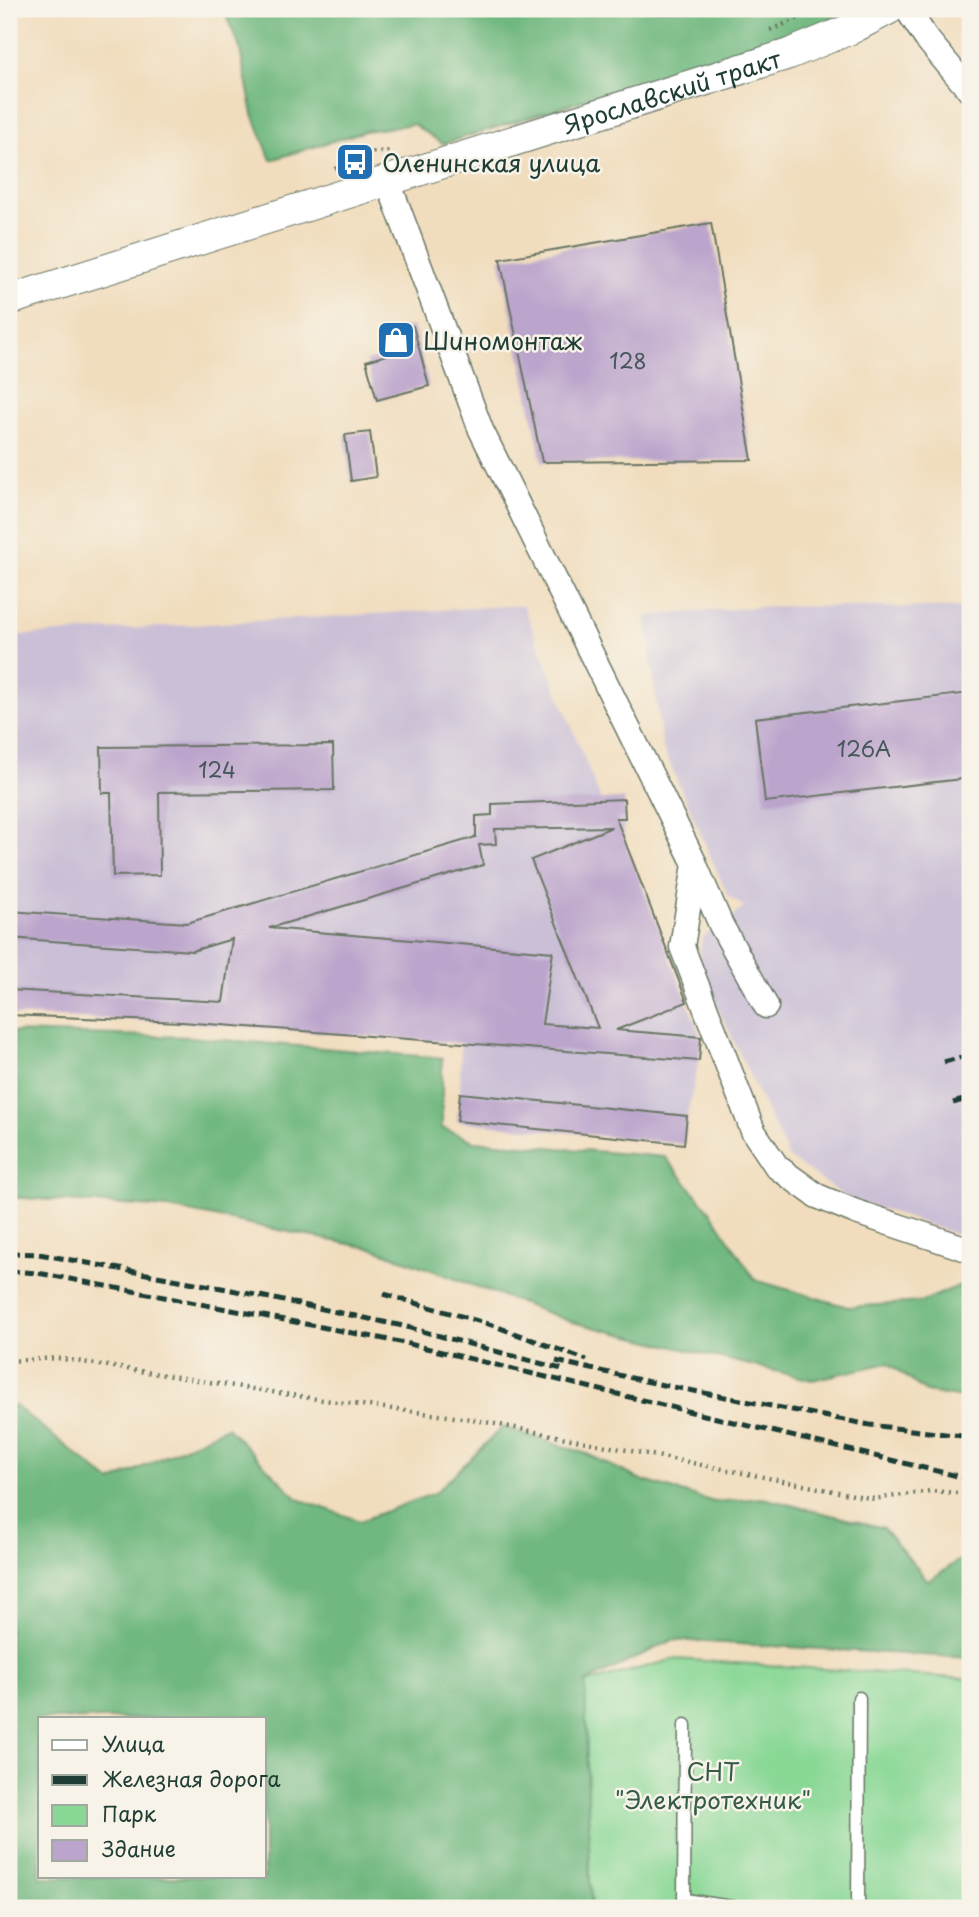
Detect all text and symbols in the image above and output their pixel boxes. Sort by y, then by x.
street label: Ярославский тракт [557,40,786,143]
bus stop icon: Оленинская улица [334,141,376,183]
place label: Оленинская улица [382,144,600,180]
shop icon: Шиномонтаж [375,319,417,361]
place label: Шиномонтаж [423,322,582,358]
house number: 128 [609,344,647,376]
house number: 126А [837,732,891,764]
house number: 124 [198,753,236,785]
legend [38,1717,266,1878]
text: Улица [102,1727,165,1759]
park label: СНТ "Электротехник" [615,1753,811,1817]
text: Железная дорога [102,1762,280,1794]
text: Парк [102,1797,157,1829]
text: Здание [102,1832,176,1864]

